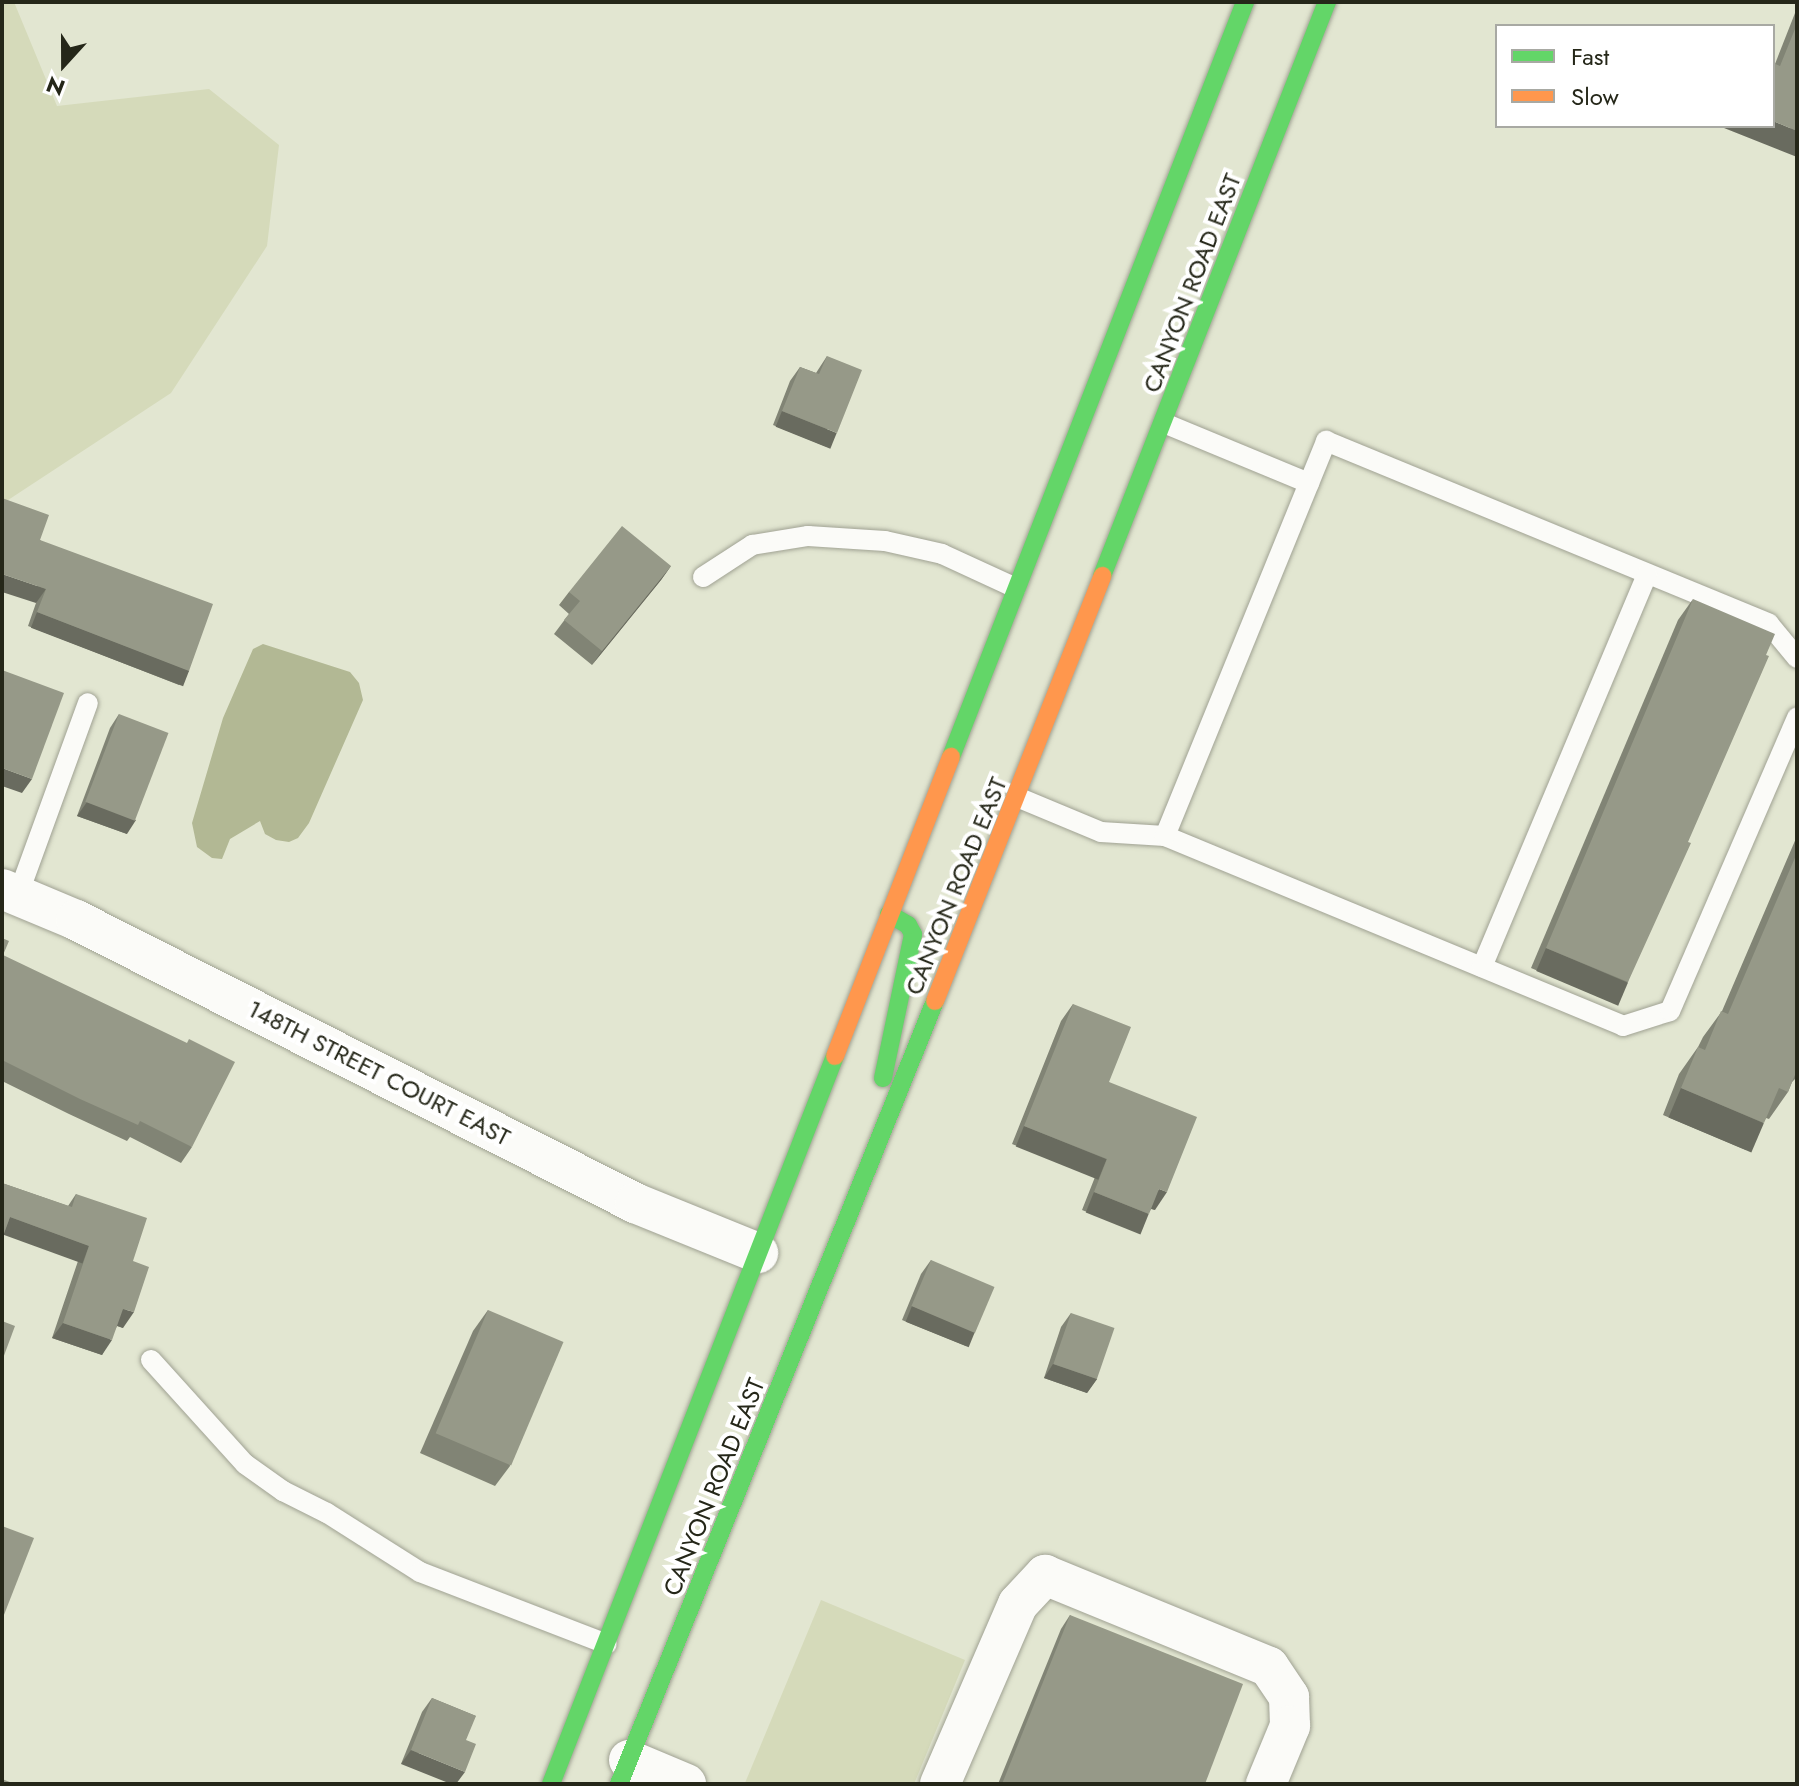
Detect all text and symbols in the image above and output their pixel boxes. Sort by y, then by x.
north arrow [24,24,104,104]
legend [1495,24,1775,128]
text: Fast [1571,39,1609,74]
text: N [42,68,69,104]
text: Slow [1571,79,1619,114]
street label: CANYON ROAD EAST [1137,170,1247,396]
street label: CANYON ROAD EAST [899,773,1013,999]
street label: 148TH STREET COURT EAST [243,994,515,1152]
street label: CANYON ROAD EAST [657,1374,771,1600]

